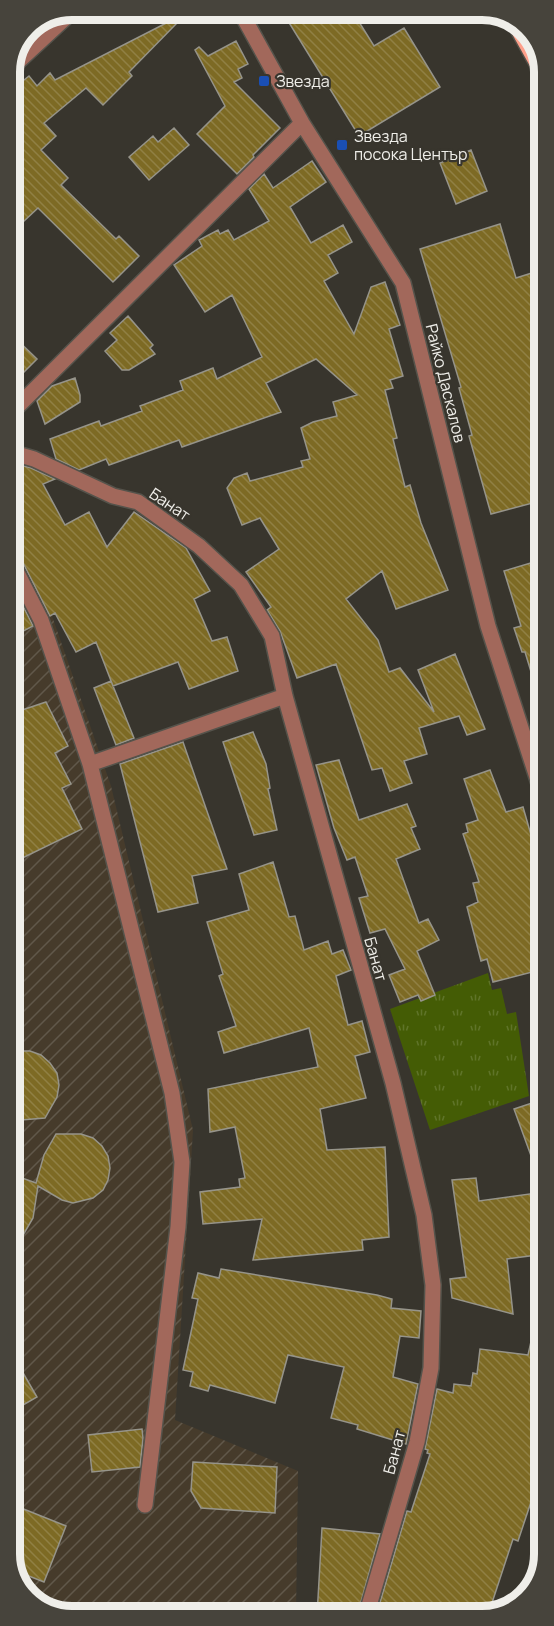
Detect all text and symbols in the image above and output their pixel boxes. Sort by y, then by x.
place label: Звезда [276,70,330,92]
marker: Звезда [257,74,271,88]
place label: Звезда посока Център [354,125,467,165]
marker: Звезда посока Център [335,138,349,152]
street label: Райко Даскалов [421,321,471,445]
street label: Банат [145,482,195,526]
street label: Банат [359,934,393,984]
street label: Банат [378,1427,410,1477]

